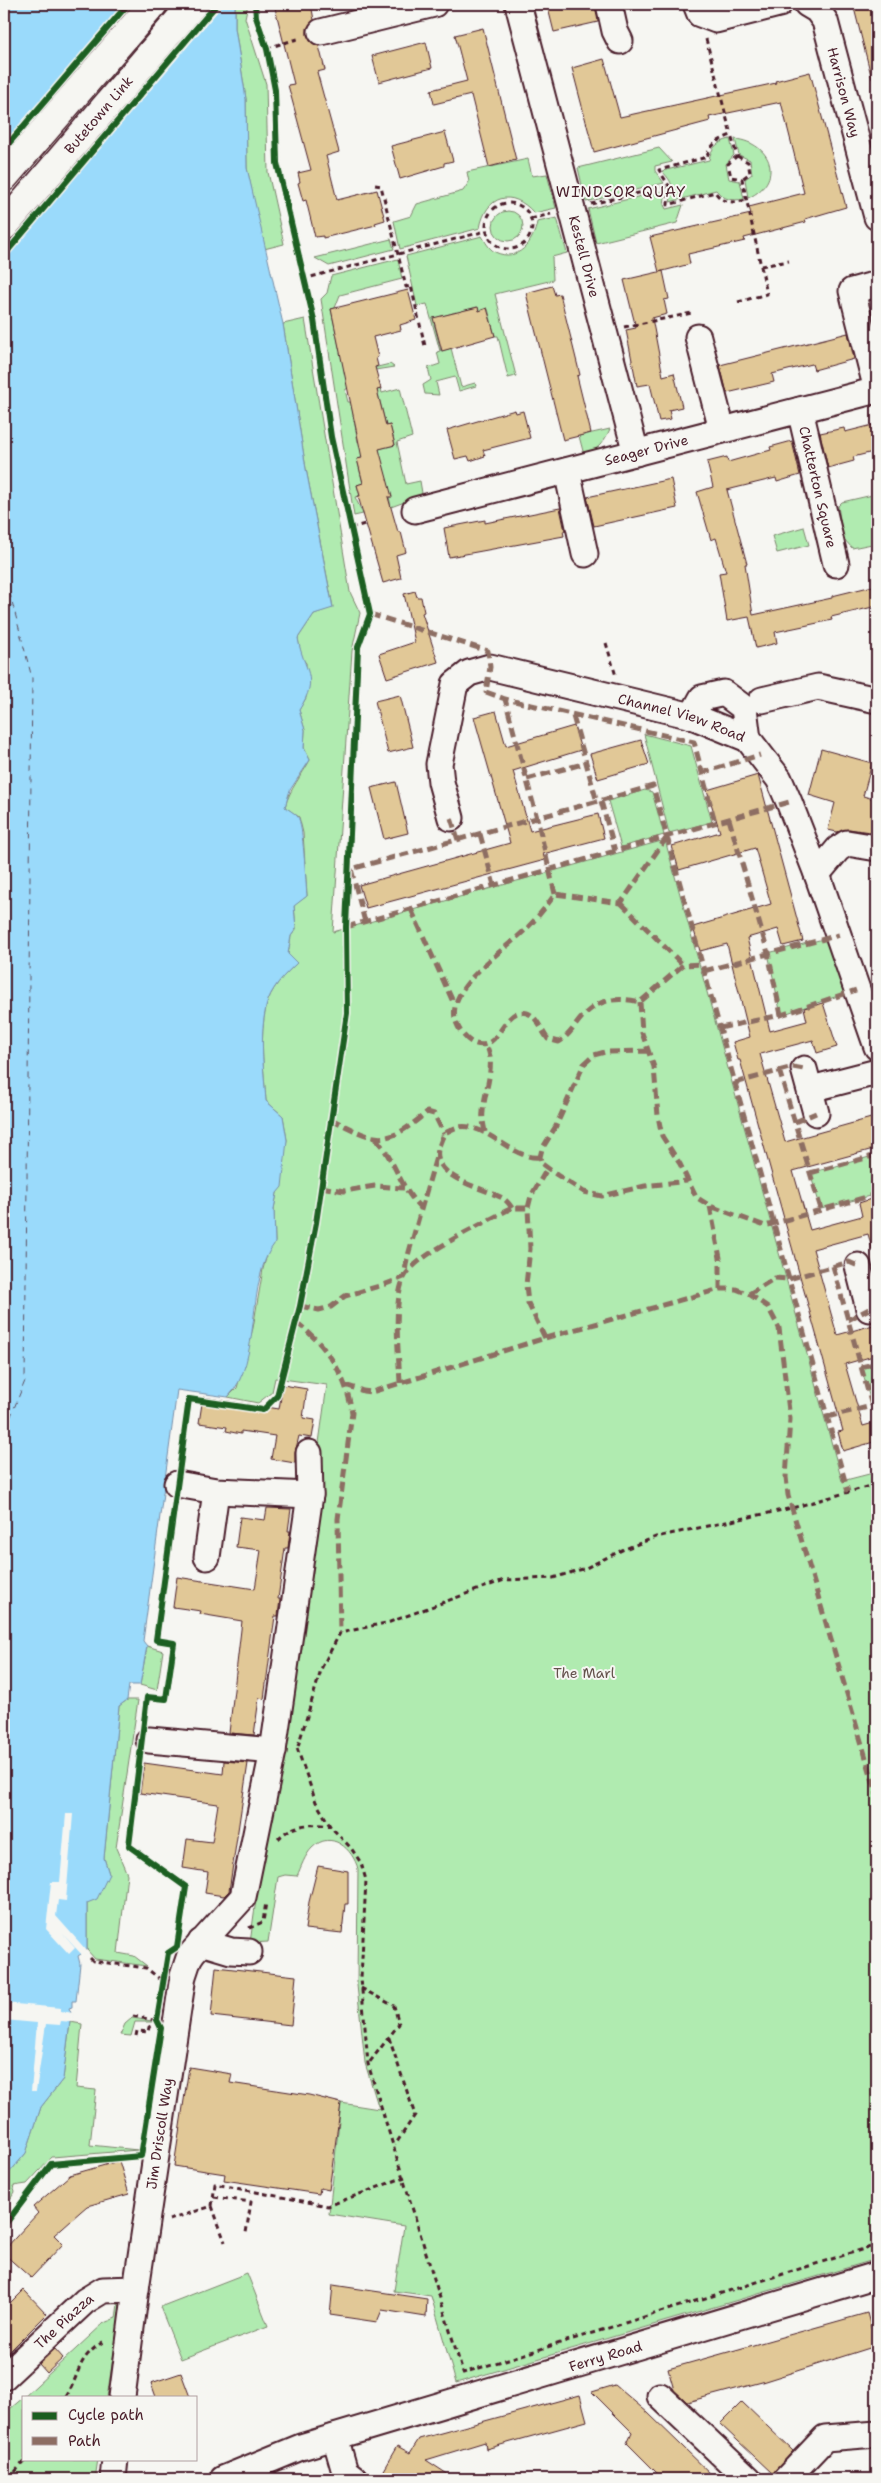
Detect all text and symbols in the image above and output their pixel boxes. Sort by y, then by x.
street label: Harrison Way [823,45,864,139]
street label: Butetown Link [60,72,137,158]
district label: WINDSOR QUAY [556,182,686,202]
street label: Kestell Drive [565,213,604,299]
street label: Chatterton Square [795,424,841,550]
street label: Seager Drive [602,430,690,469]
street label: Channel View Road [616,689,748,746]
park label: The Marl [553,1664,616,1682]
street label: Jim Driscoll Way [142,2077,177,2191]
street label: The Piazza [30,2289,97,2353]
street label: Ferry Road [567,2337,644,2376]
legend [22,2396,198,2460]
text: Cycle path [68,2405,144,2425]
text: Path [68,2431,101,2451]

